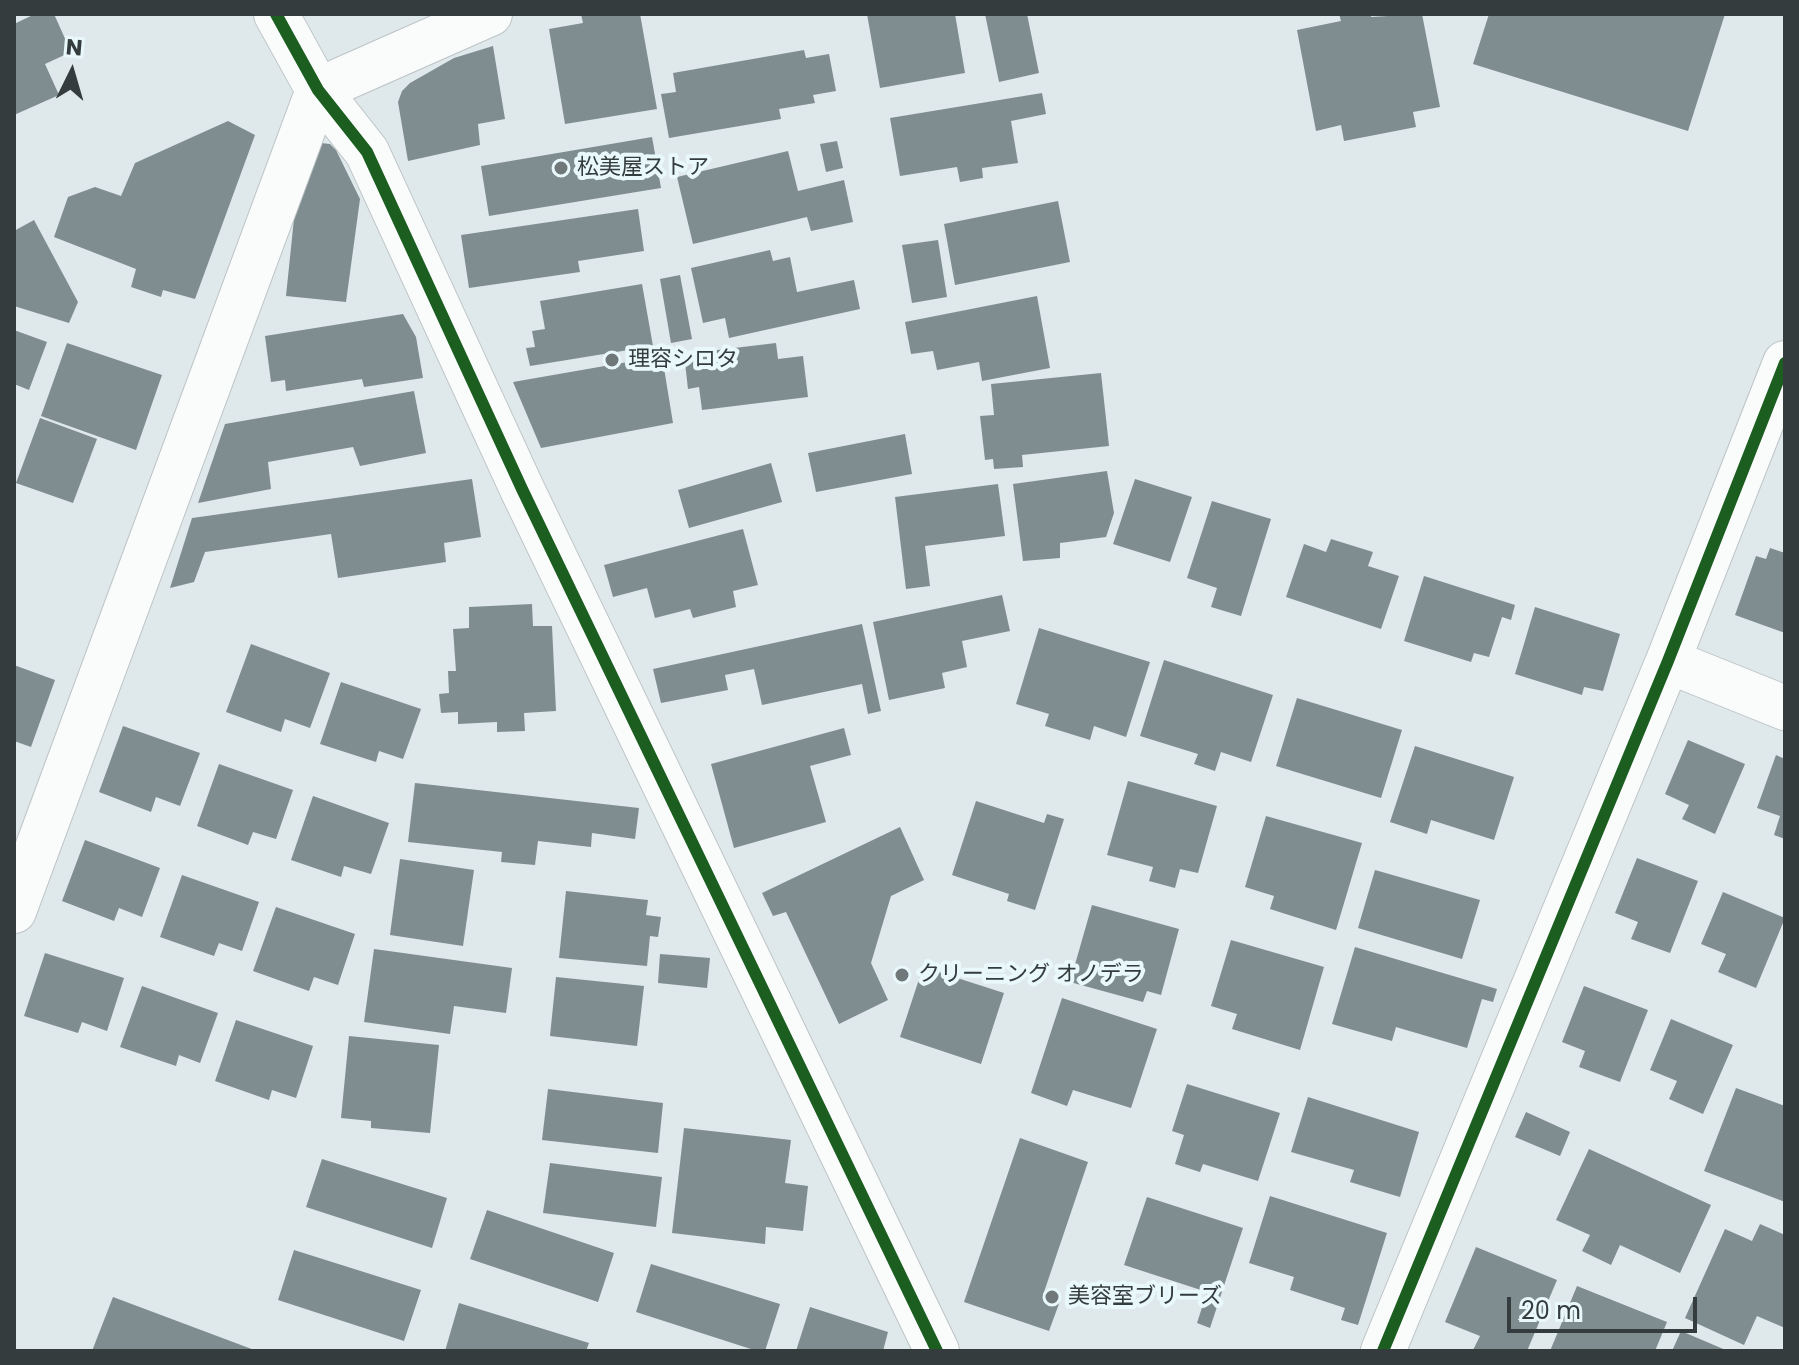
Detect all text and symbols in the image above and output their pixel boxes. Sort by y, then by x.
text: N [65,31,84,64]
north arrow [32,32,112,112]
place label: 松美屋ストア [577,155,709,181]
marker: 松美屋ストア [552,159,570,177]
place label: 理容シロタ [628,347,738,373]
marker: 理容シロタ [603,351,621,369]
place label: クリーニング オノデラ [918,962,1144,988]
marker: クリーニング オノデラ [893,966,911,984]
scale bar [1511,1281,1701,1331]
place label: 美容室ブリーズ [1068,1284,1222,1310]
marker: 美容室ブリーズ [1043,1288,1061,1306]
text: 20 m [1521,1294,1581,1327]

